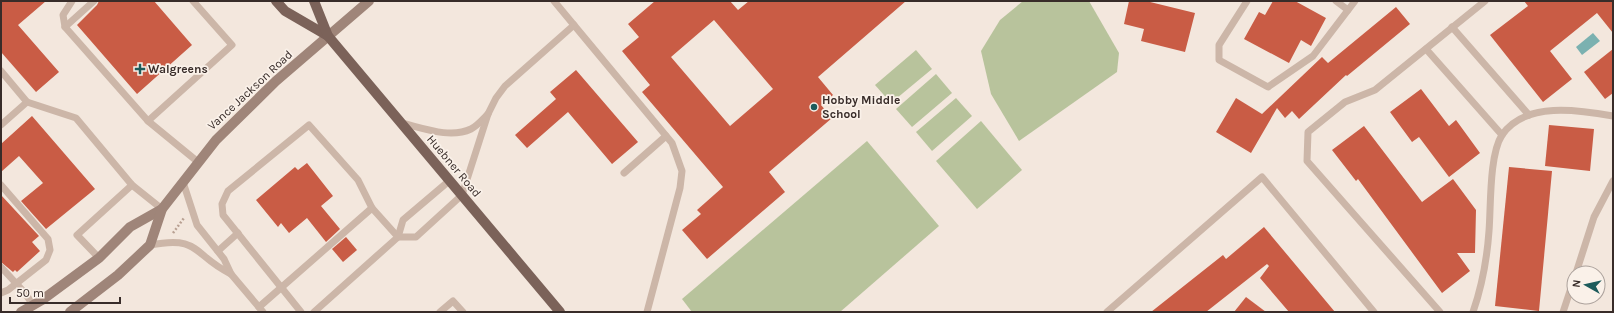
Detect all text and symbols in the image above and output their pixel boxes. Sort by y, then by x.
street label: Vance Jackson Road [205,47,295,133]
place label: Walgreens [148,62,208,76]
marker: Walgreens [135,64,145,74]
place label: Hobby Middle School [822,93,900,121]
marker: Hobby Middle School [809,102,819,112]
street label: Huebner Road [424,132,484,200]
north arrow [1566,265,1606,305]
scale bar [10,279,120,305]
text: N [1570,279,1584,288]
text: 50 m [16,286,44,300]

